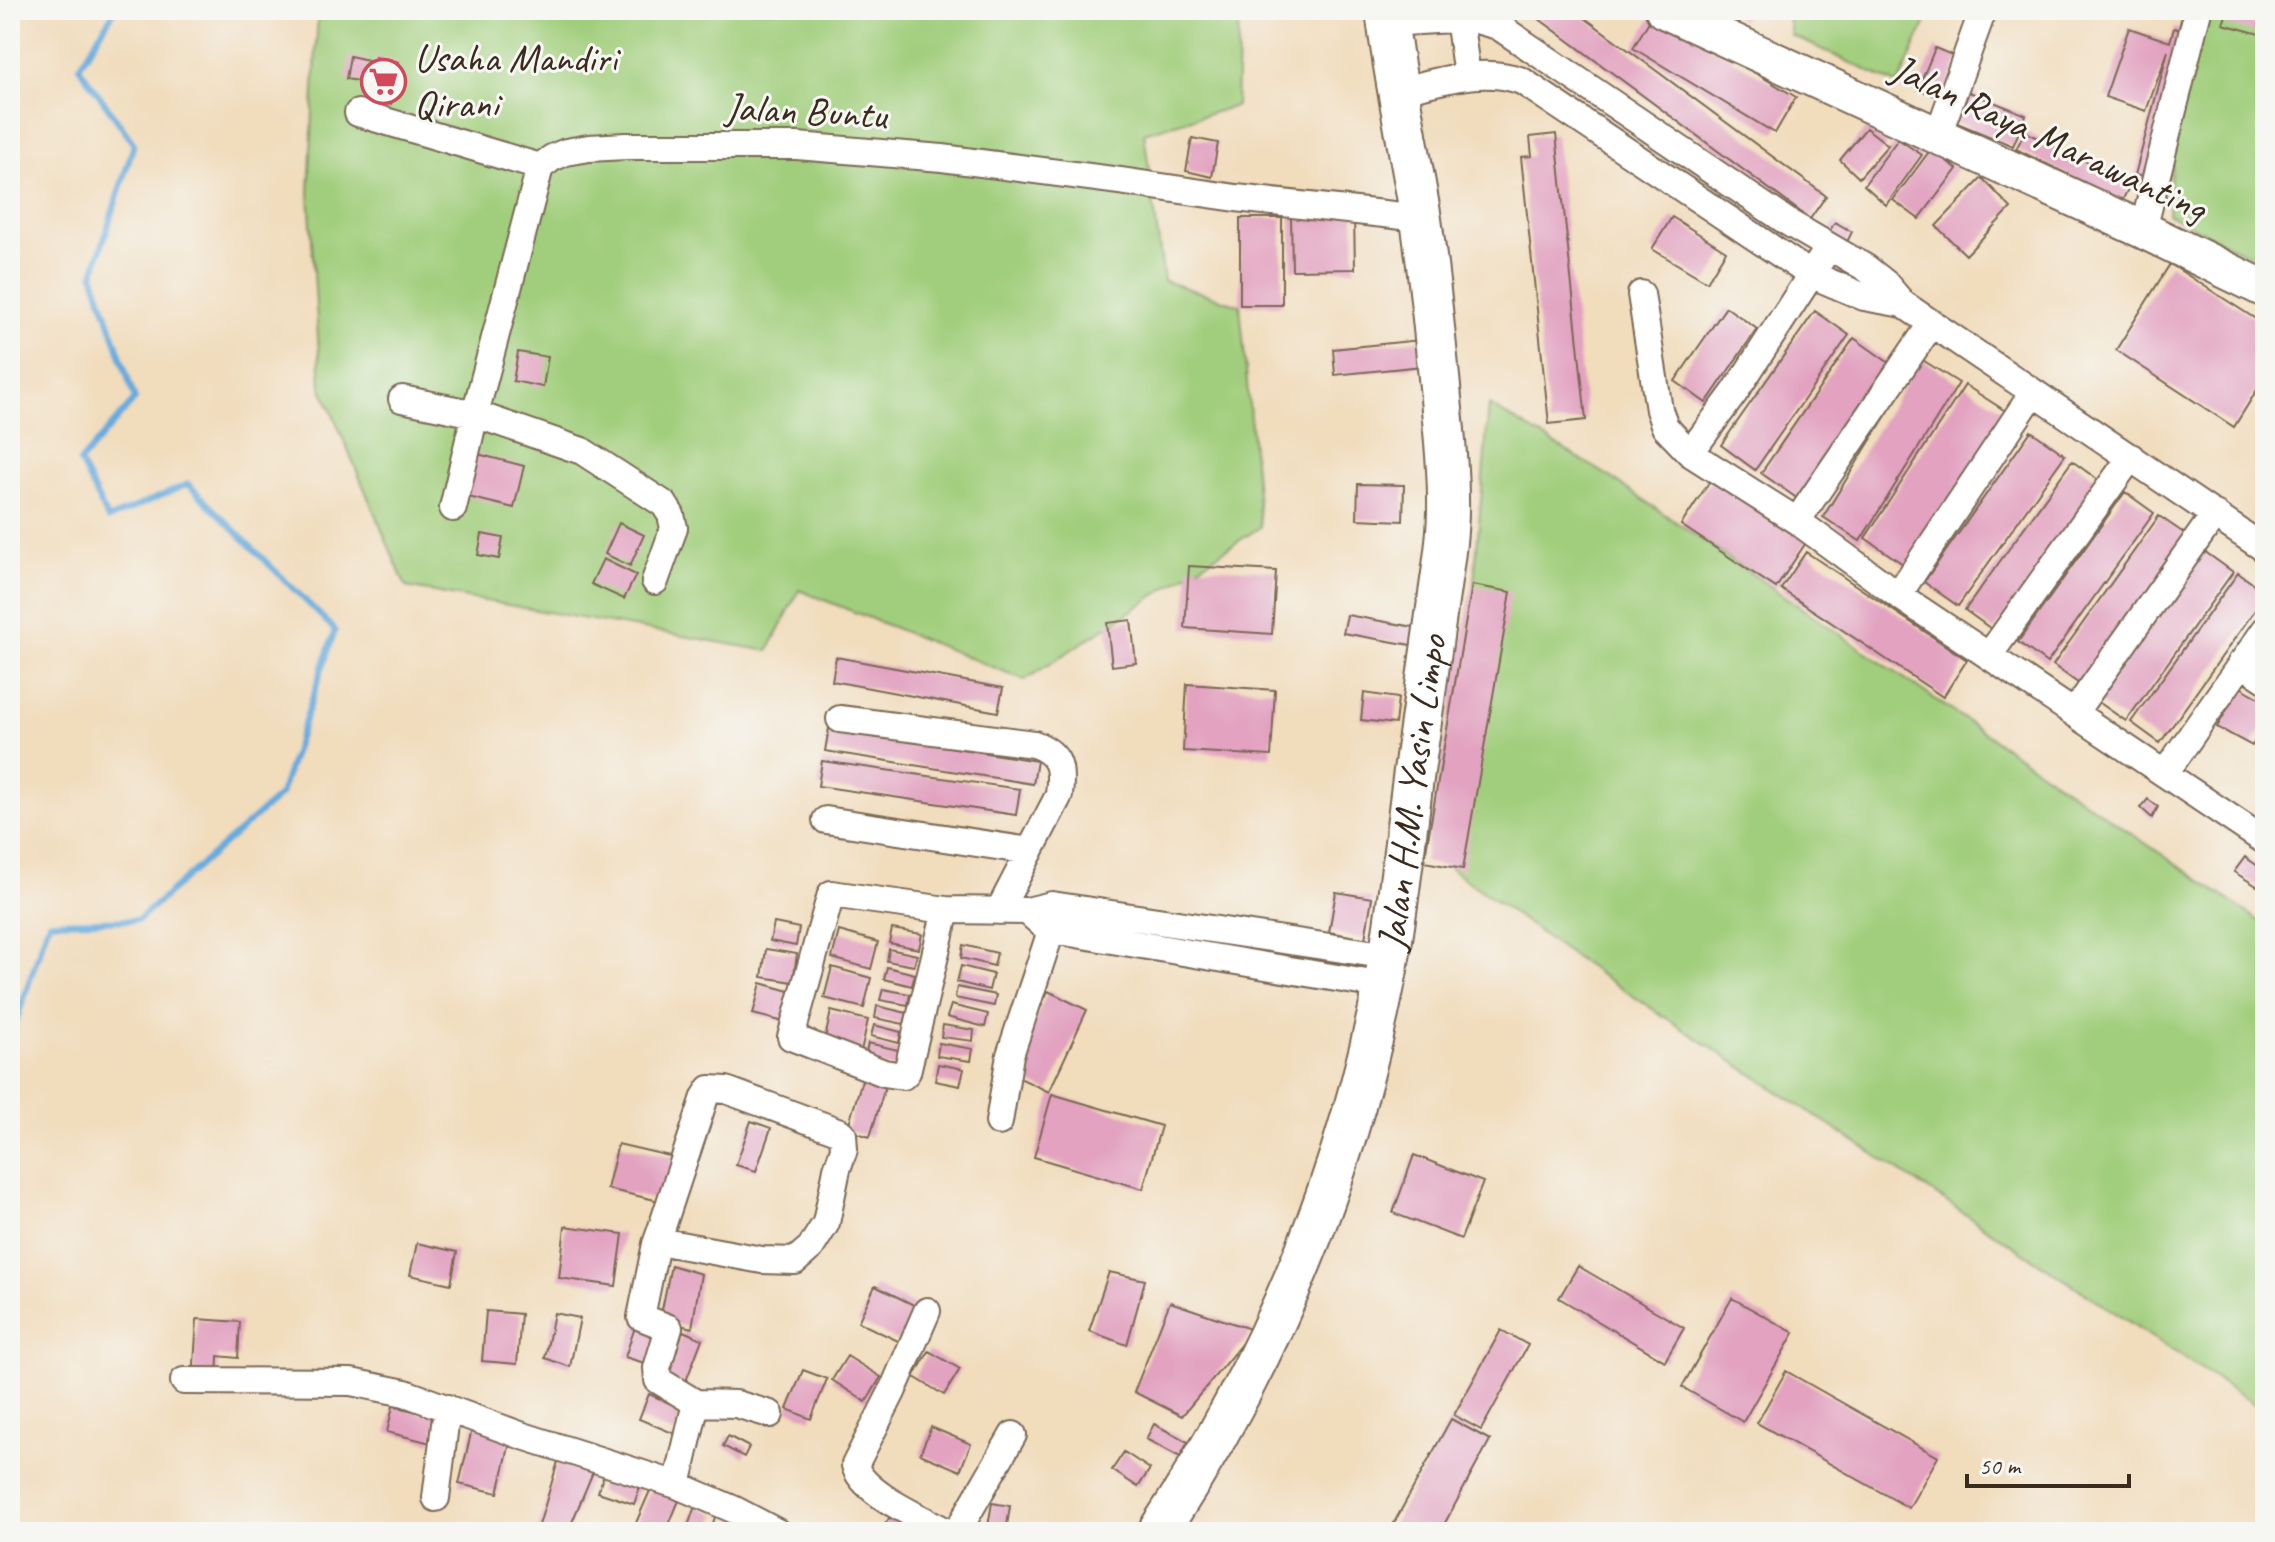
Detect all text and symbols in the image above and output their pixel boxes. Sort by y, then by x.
place label: Usaha Mandiri Qirani [414,33,621,129]
street label: Jalan Raya Marawanting [1882,42,2217,234]
supermarket icon: Usaha Mandiri Qirani [359,57,407,105]
street label: Jalan Buntu [722,82,890,140]
street label: Jalan H.M. Yasin Limpo [1365,630,1458,955]
scale bar [1967,1438,2129,1488]
text: 50 m [1979,1451,2022,1481]

